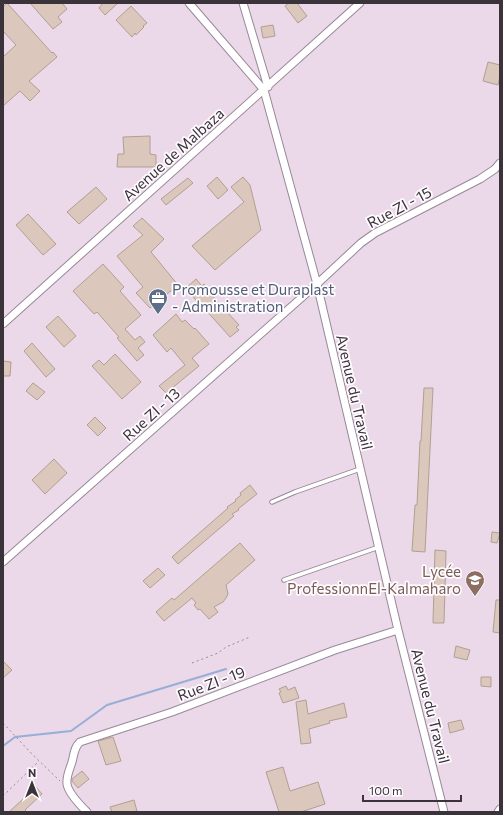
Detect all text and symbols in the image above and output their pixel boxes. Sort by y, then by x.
street label: Avenue de Malbaza [119,104,227,204]
street label: Rue ZI - 15 [364,183,434,231]
place label: Promousse et Duraplast - Administration [172,280,334,315]
office icon: Promousse et Duraplast - Administration [147,287,169,315]
street label: Avenue du Travail [333,333,377,451]
street label: Rue ZI - 13 [119,384,183,444]
place label: Lycée ProfessionnEl-Kalmaharo [287,562,461,597]
school or university icon: Lycée ProfessionnEl-Kalmaharo [464,569,486,597]
street label: Avenue du Travail [408,647,454,765]
street label: Rue ZI - 19 [175,662,247,704]
north arrow [12,763,52,803]
text: N [28,766,36,779]
scale bar [363,777,461,803]
text: 100 m [369,783,403,797]

